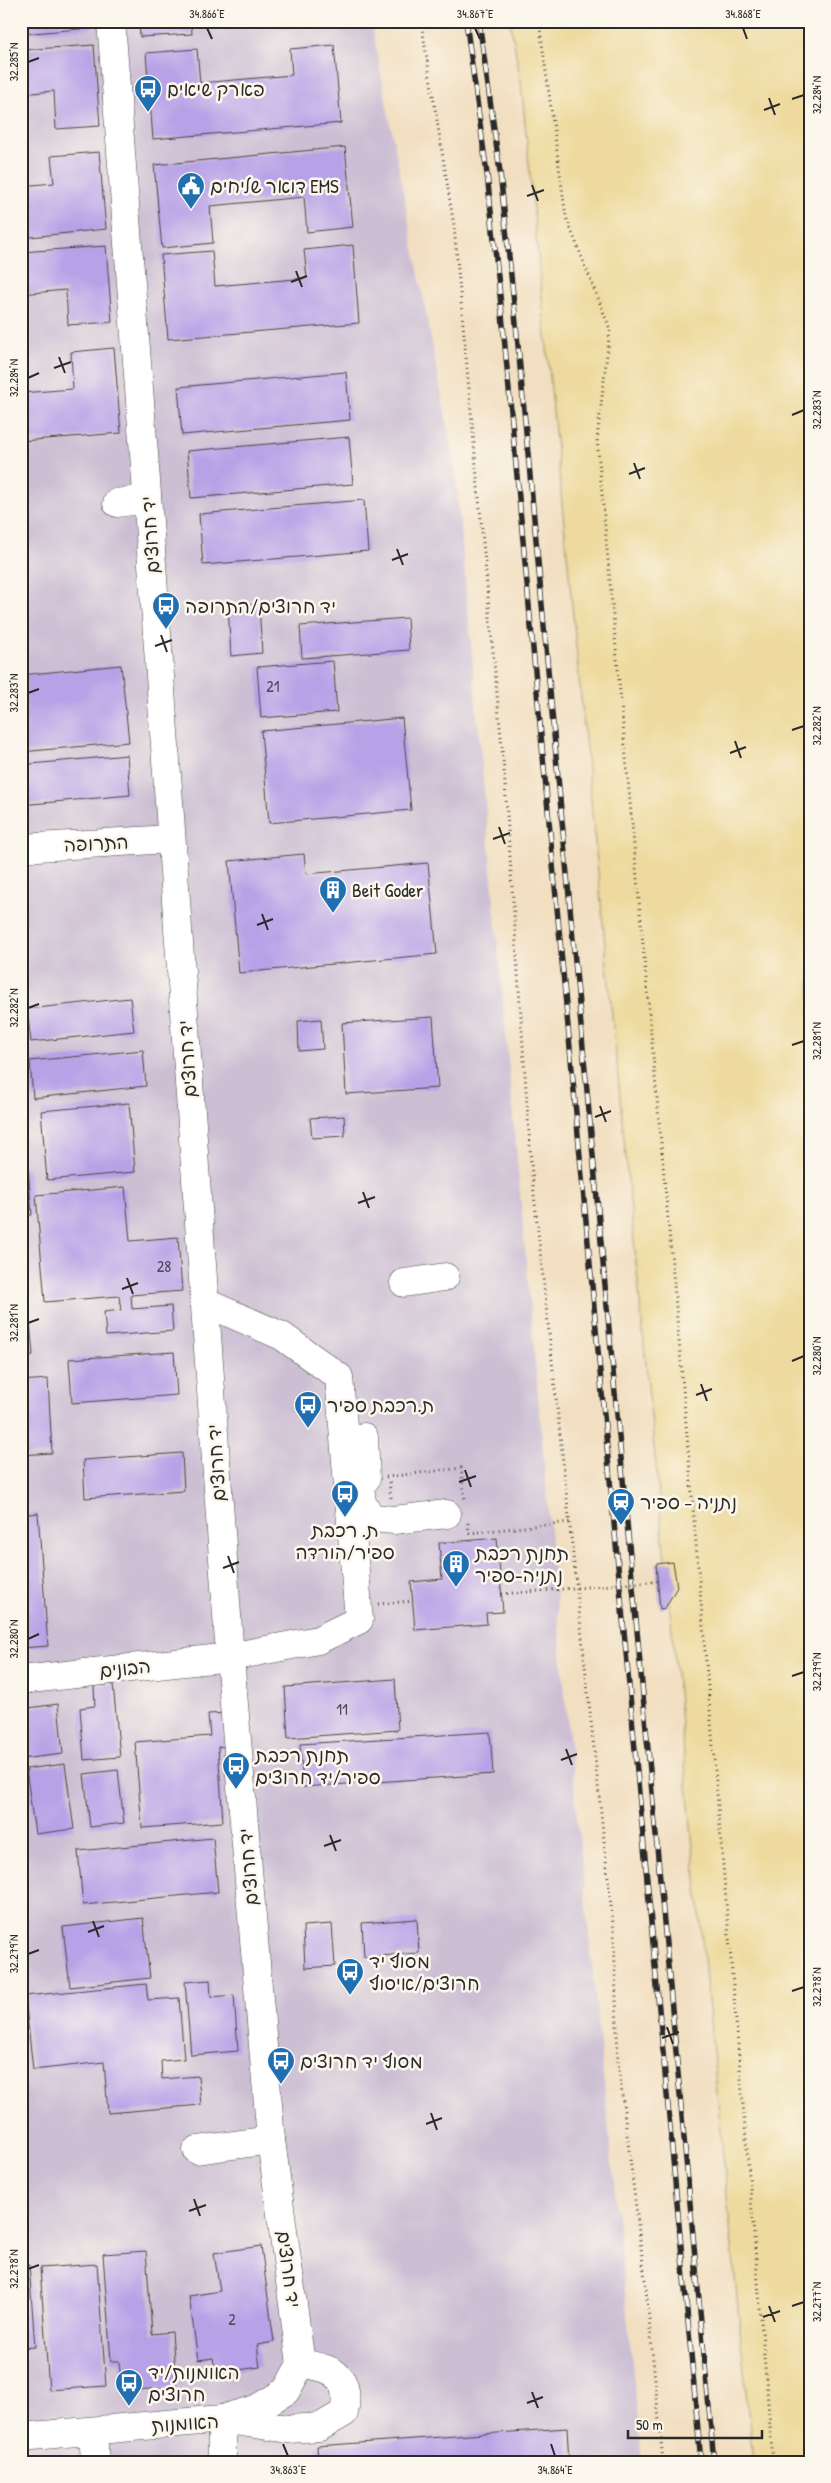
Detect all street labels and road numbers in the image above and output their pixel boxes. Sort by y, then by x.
street label: יד חרוצים [134,495,166,575]
street label: התרופה [63,828,129,858]
street label: יד חרוצים [171,1019,203,1099]
street label: יד חרוצים [200,1423,232,1503]
street label: הבונים [98,1652,152,1684]
street label: יד חרוצים [232,1827,264,1907]
street label: יד חרוצים [271,2229,307,2309]
street label: האומנות [150,2408,220,2438]

